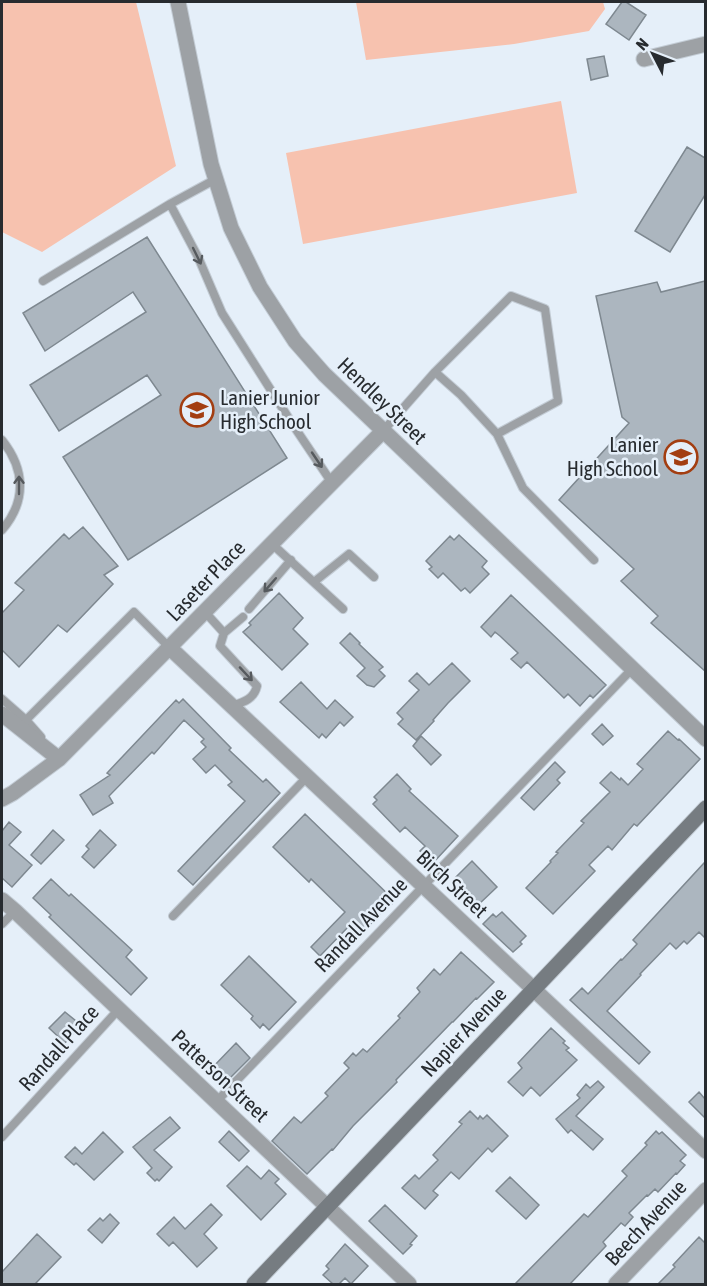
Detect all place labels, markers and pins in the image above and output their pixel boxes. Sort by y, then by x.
place label: Lanier Junior High School [220,385,320,433]
school or university icon: Lanier Junior High School [179,392,215,428]
place label: Lanier High School [567,432,659,480]
school or university icon: Lanier High School [663,439,699,475]

